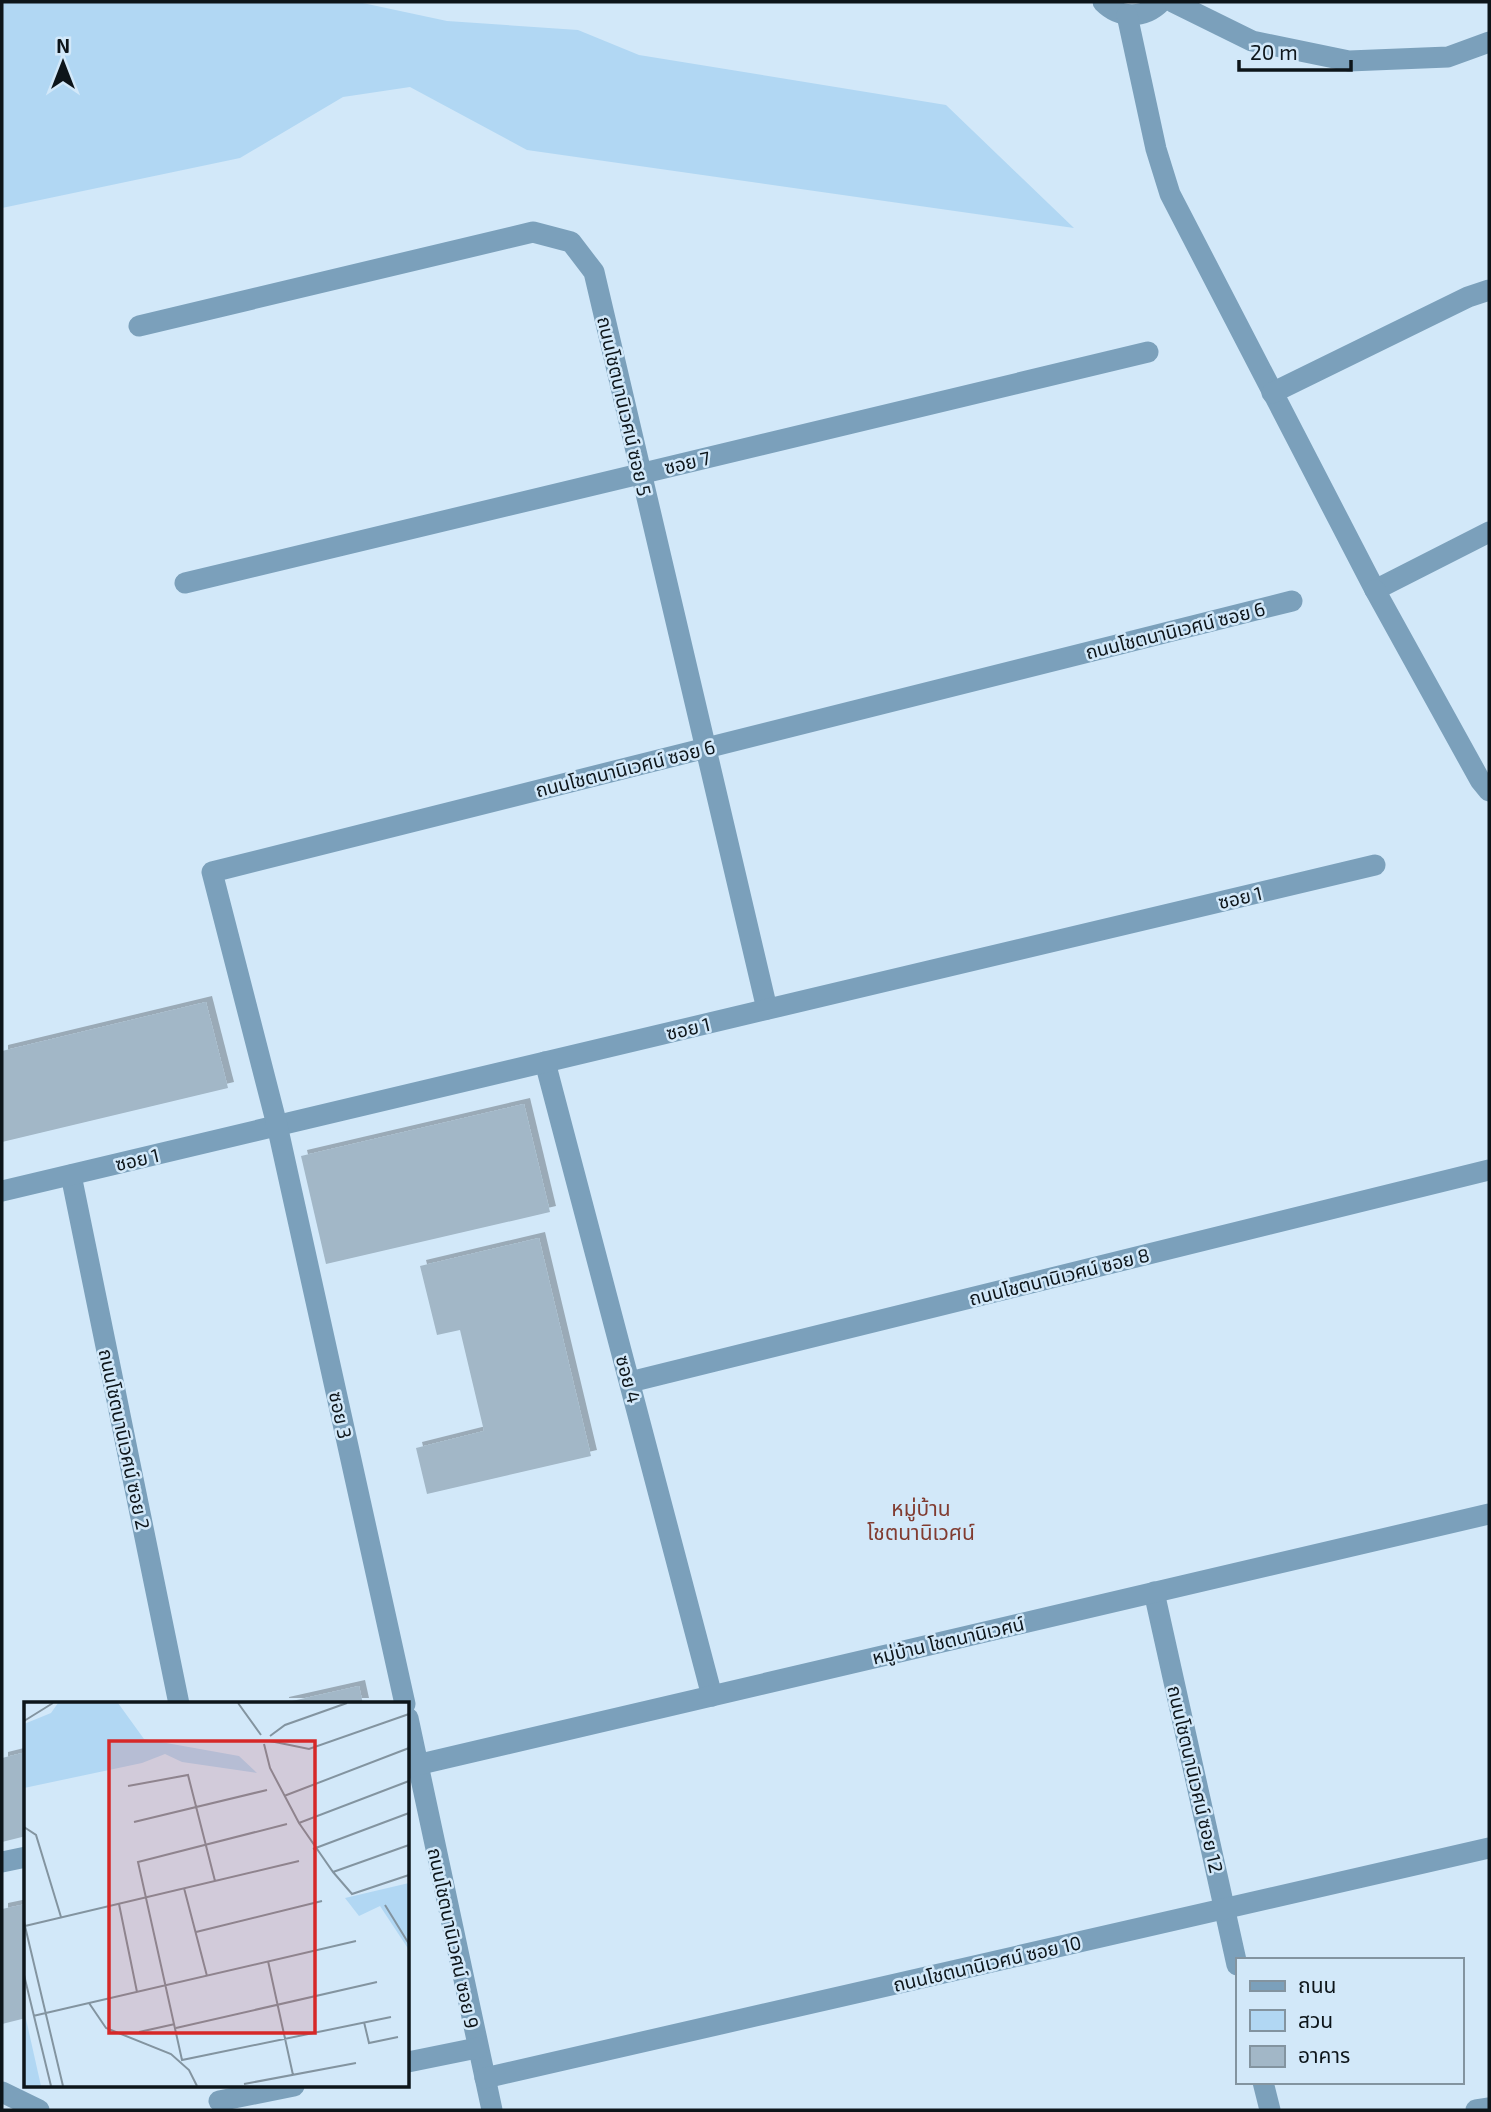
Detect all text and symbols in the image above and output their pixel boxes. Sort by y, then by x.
north arrow [28,28,98,98]
scale bar [1239,28,1351,72]
text: N [56,34,70,57]
text: 20 m [1250,39,1298,64]
street label: ถนนโชตนานิเวศน์ ซอย 5 [593,314,657,498]
street label: ซอย 7 [662,445,713,478]
street label: ถนนโชตนานิเวศน์ ซอย 6 [1083,597,1267,663]
street label: ถนนโชตนานิเวศน์ ซอย 6 [533,735,717,801]
street label: ซอย 1 [1216,881,1264,913]
street label: ซอย 1 [664,1012,712,1044]
street label: ซอย 1 [113,1143,161,1175]
street label: ถนนโชตนานิเวศน์ ซอย 8 [966,1242,1152,1310]
street label: ถนนโชตนานิเวศน์ ซอย 2 [95,1347,155,1531]
street label: ซอย 4 [612,1353,646,1405]
street label: ซอย 3 [325,1389,357,1441]
district label: หมู่บ้าน โชตนานิเวศน์ [867,1495,975,1544]
street label: หมู่บ้าน โชตนานิเวศน์ [870,1611,1027,1671]
street label: ถนนโชตนานิเวศน์ ซอย 12 [1163,1683,1229,1875]
inset map [24,1702,410,2088]
street label: ถนนโชตนานิเวศน์ ซอย 9 [424,1845,484,2031]
street label: ถนนโชตนานิเวศน์ ซอย 10 [891,1930,1083,1996]
legend [1236,1958,1463,2084]
text: ถนน [1298,1972,1336,1997]
text: สวน [1298,2007,1333,2032]
text: อาคาร [1298,2042,1350,2067]

